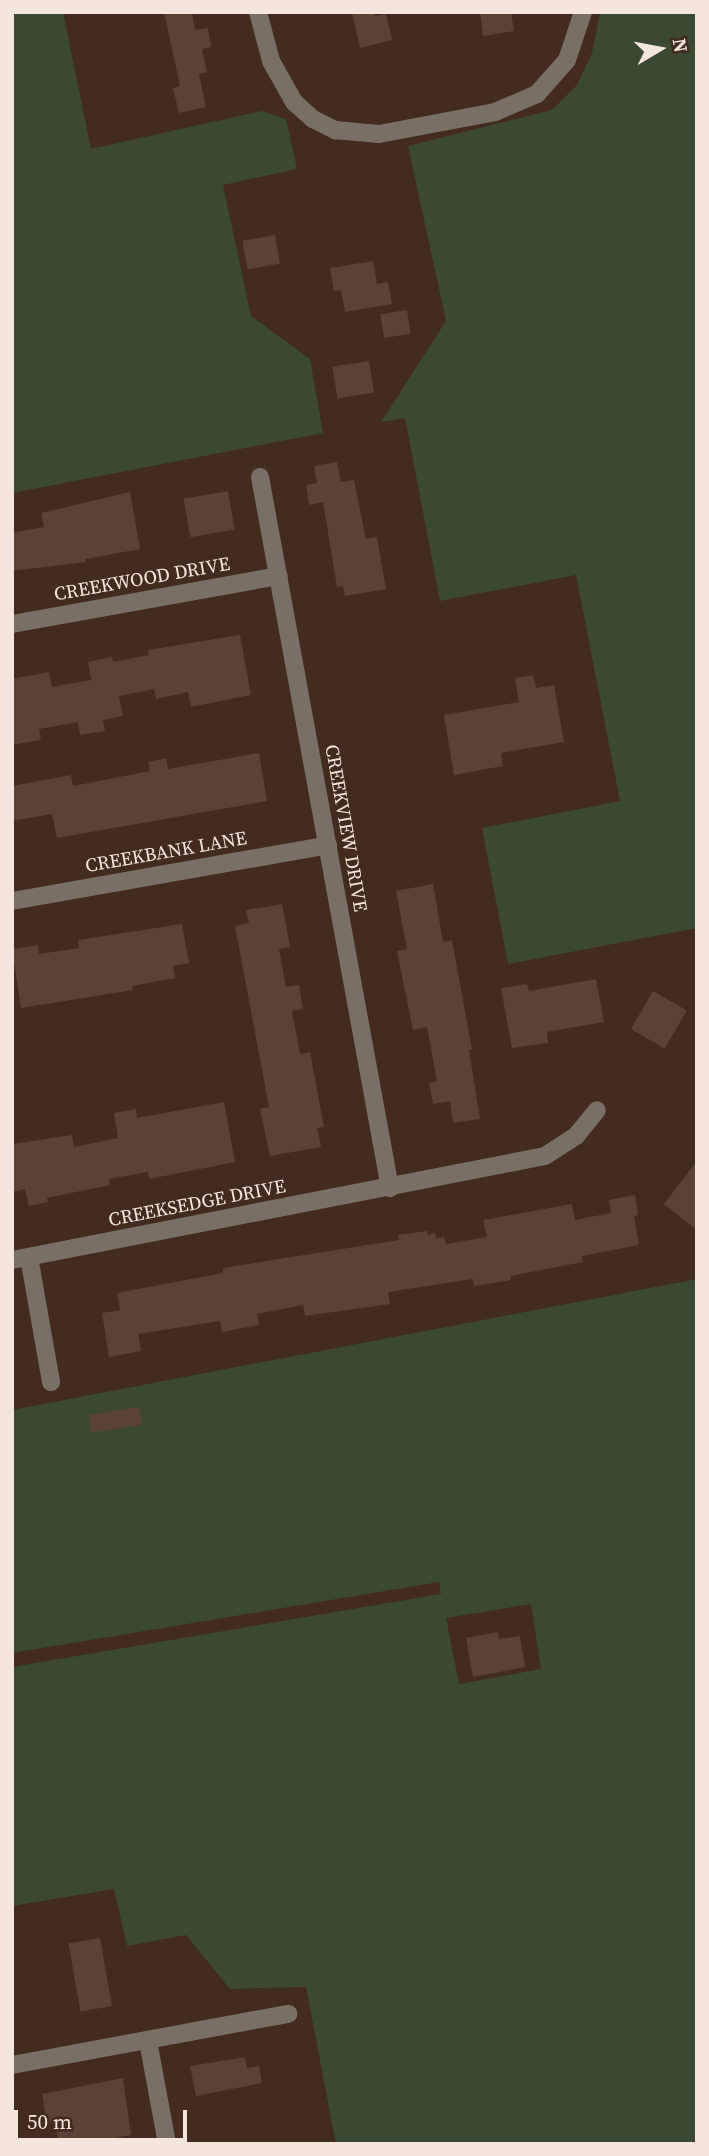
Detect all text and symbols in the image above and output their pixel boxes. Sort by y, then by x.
north arrow [625,14,695,84]
text: N [667,36,695,54]
street label: CREEKWOOD DRIVE [52,552,232,606]
street label: CREEKVIEW DRIVE [320,742,372,914]
street label: CREEKBANK LANE [83,827,249,877]
street label: CREEKSEDGE DRIVE [107,1175,287,1231]
scale bar [18,2096,191,2140]
text: 50 m [27,2107,72,2136]

